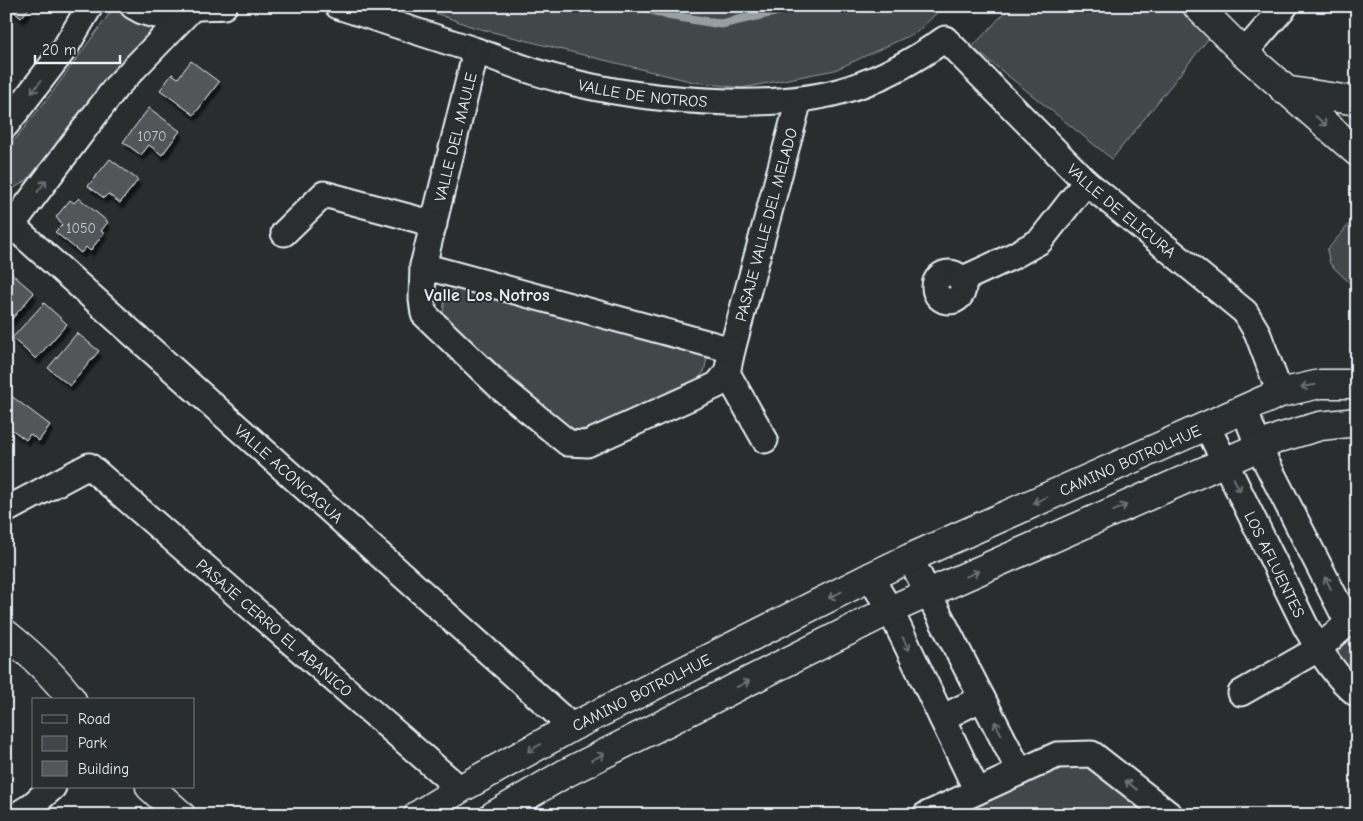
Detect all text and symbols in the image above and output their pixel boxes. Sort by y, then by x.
scale bar [35,32,120,64]
text: 20 m [42,41,76,59]
street label: VALLE DEL MAULE [431,71,481,204]
street label: VALLE DE NOTROS [576,76,708,111]
one-way arrow [30,80,41,93]
one-way arrow [1314,115,1327,127]
street label: PASAJE VALLE DEL MELADO [732,126,801,324]
house number: 1070 [137,128,167,145]
street label: VALLE DE ELICURA [1063,160,1179,262]
one-way arrow [36,180,47,193]
house number: 1050 [66,220,96,237]
district label: Valle Los Notros [424,285,550,306]
one-way arrow [1301,382,1317,392]
street label: VALLE ACONCAGUA [231,421,346,527]
street label: CAMINO BOTROLHUE [1057,421,1204,500]
one-way arrow [1233,477,1242,492]
one-way arrow [1033,496,1048,506]
one-way arrow [1112,503,1127,513]
street label: LOS AFLUENTES [1240,509,1308,621]
street label: PASAJE CERRO EL ABANICO [192,556,355,701]
one-way arrow [964,569,979,579]
one-way arrow [1323,576,1332,591]
one-way arrow [827,590,842,600]
one-way arrow [902,636,911,651]
street label: CAMINO BOTROLHUE [569,650,714,735]
one-way arrow [735,679,750,688]
legend [32,698,195,788]
text: Road [78,710,110,728]
one-way arrow [993,721,1003,736]
text: Park [78,734,107,752]
one-way arrow [527,744,542,753]
one-way arrow [590,752,605,761]
text: Building [78,760,129,778]
one-way arrow [1125,779,1138,790]

